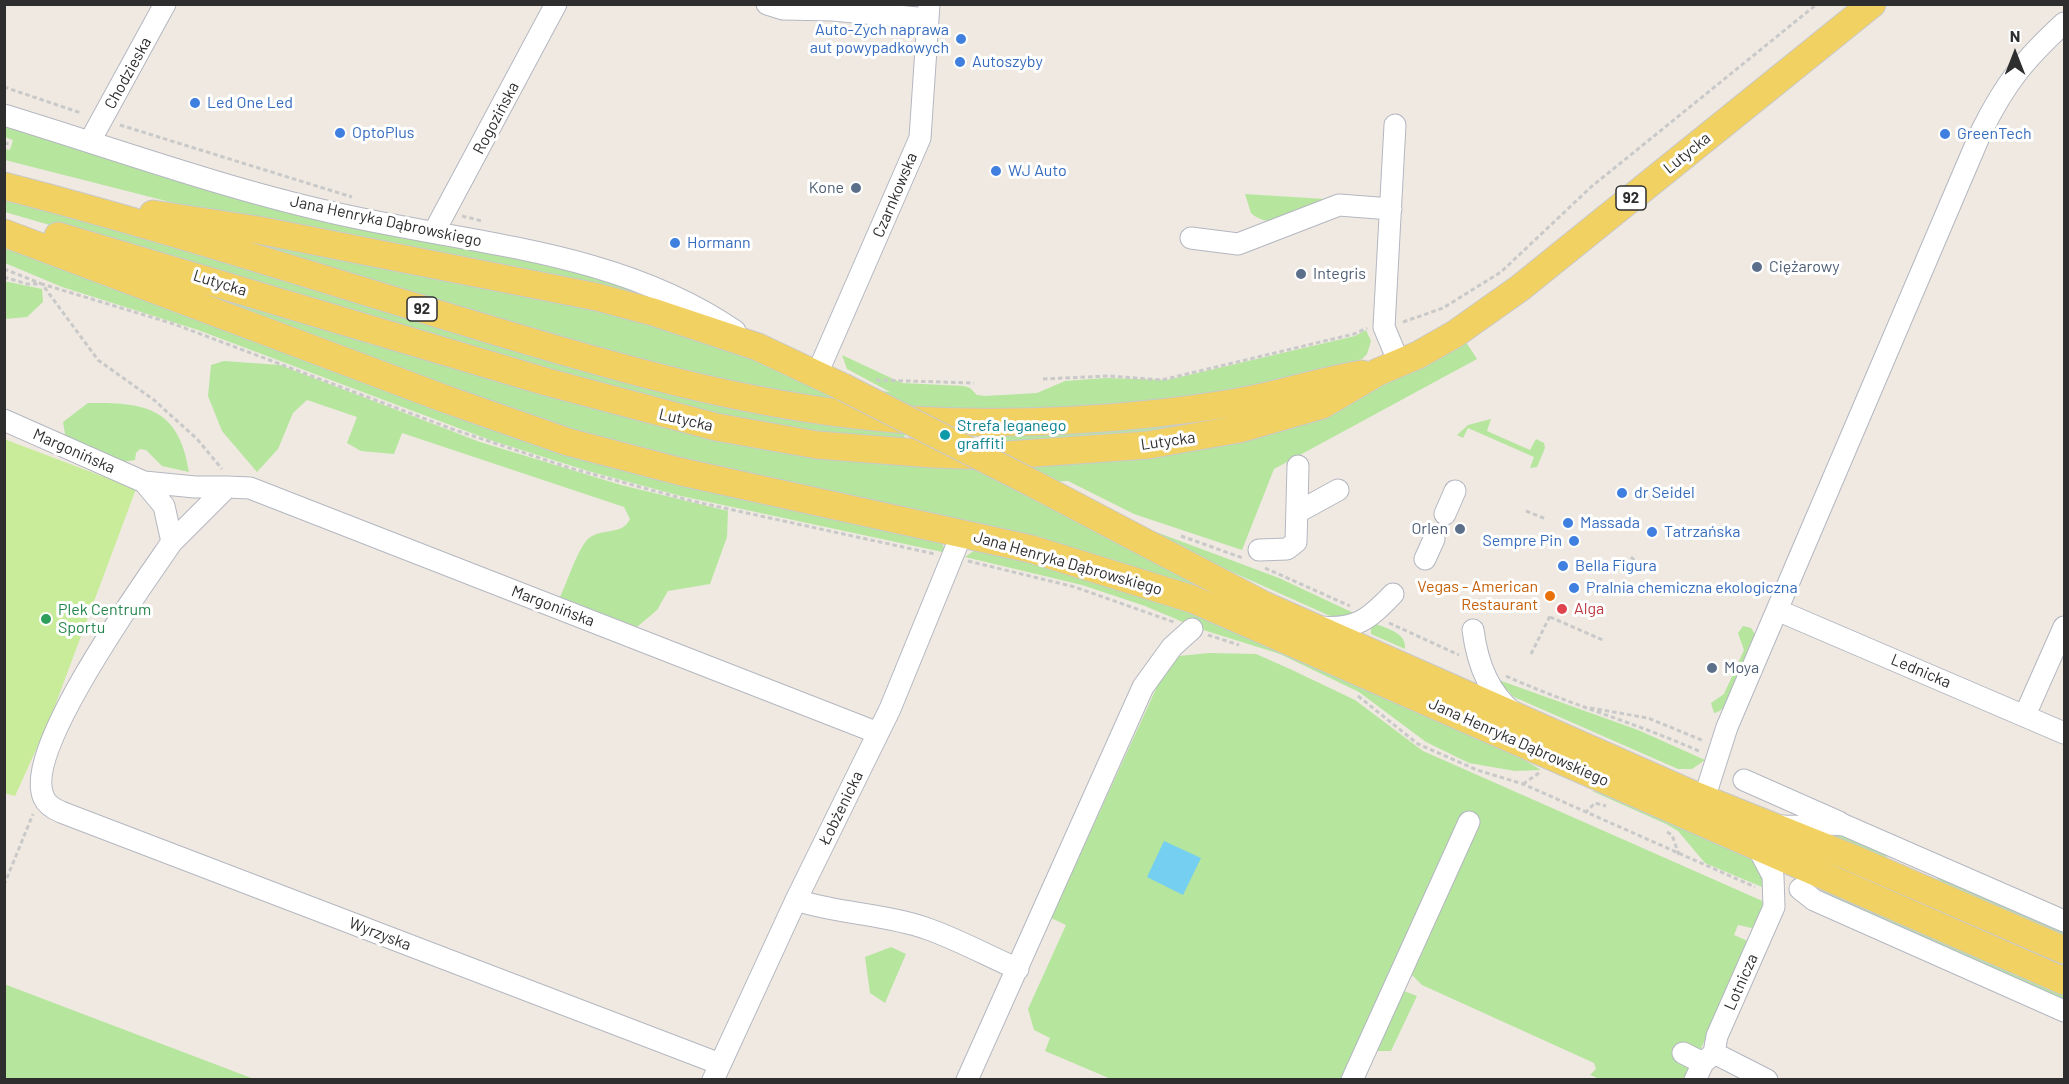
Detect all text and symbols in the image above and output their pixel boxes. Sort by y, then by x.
place label: Auto-Zych naprawa aut powypadkowych [810,20,949,58]
north arrow [1985,24,2045,84]
text: N [2010,26,2020,45]
marker: Auto-Zych naprawa aut powypadkowych [954,32,968,46]
street label: Chodzieska [100,34,156,112]
place label: Autoszyby [972,52,1043,72]
marker: Autoszyby [953,55,967,69]
street label: Rogozińska [469,78,523,158]
place label: Led One Led [207,93,293,113]
marker: Led One Led [188,96,202,110]
place label: OptoPlus [352,123,415,143]
place label: GreenTech [1957,124,2032,144]
marker: OptoPlus [333,126,347,140]
marker: GreenTech [1938,127,1952,141]
street label: Lutycka [1660,128,1714,178]
street label: Czarnkowska [869,150,921,240]
place label: WJ Auto [1008,161,1067,181]
marker: WJ Auto [989,164,1003,178]
place label: Kone [809,178,844,198]
marker: Kone [849,181,863,195]
road number: 92 [1616,186,1646,210]
street label: Jana Henryka Dąbrowskiego [288,191,484,251]
place label: Hormann [687,233,751,253]
marker: Hormann [668,236,682,250]
place label: Ciężarowy [1769,257,1840,277]
marker: Ciężarowy [1750,260,1764,274]
place label: Integris [1313,264,1366,284]
street label: Lutycka [191,266,249,300]
marker: Integris [1294,267,1308,281]
road number: 92 [407,297,437,321]
street label: Lutycka [657,404,715,436]
place label: Strefa leganego graffiti [957,416,1066,454]
street label: Margonińska [30,424,118,478]
marker: Strefa leganego graffiti [938,428,952,442]
street label: Lutycka [1139,428,1197,454]
place label: dr Seidel [1634,483,1695,503]
marker: dr Seidel [1615,486,1629,500]
place label: Massada [1580,513,1640,533]
marker: Massada [1561,516,1575,530]
place label: Orlen [1411,519,1448,539]
marker: Orlen [1453,522,1467,536]
place label: Tatrzańska [1664,522,1740,542]
marker: Tatrzańska [1645,525,1659,539]
street label: Jana Henryka Dąbrowskiego [971,527,1165,599]
place label: Sempre Pin [1482,531,1562,551]
marker: Sempre Pin [1567,534,1581,548]
place label: Bella Figura [1575,556,1657,576]
marker: Bella Figura [1556,559,1570,573]
place label: Vegas - American Restaurant [1417,577,1538,615]
place label: Pralnia chemiczna ekologiczna [1586,578,1798,598]
street label: Margonińska [509,581,597,631]
marker: Pralnia chemiczna ekologiczna [1567,581,1581,595]
marker: Vegas - American Restaurant [1543,589,1557,603]
place label: Alga [1574,599,1604,619]
place label: Plek Centrum Sportu [58,600,151,638]
marker: Alga [1555,602,1569,616]
marker: Plek Centrum Sportu [39,612,53,626]
street label: Lednicka [1888,650,1954,692]
place label: Moya [1724,658,1759,678]
marker: Moya [1705,661,1719,675]
street label: Jana Henryka Dąbrowskiego [1426,693,1612,791]
street label: Łobżenicka [815,768,867,848]
street label: Wyrzyska [346,913,414,955]
street label: Lotnicza [1720,951,1762,1013]

